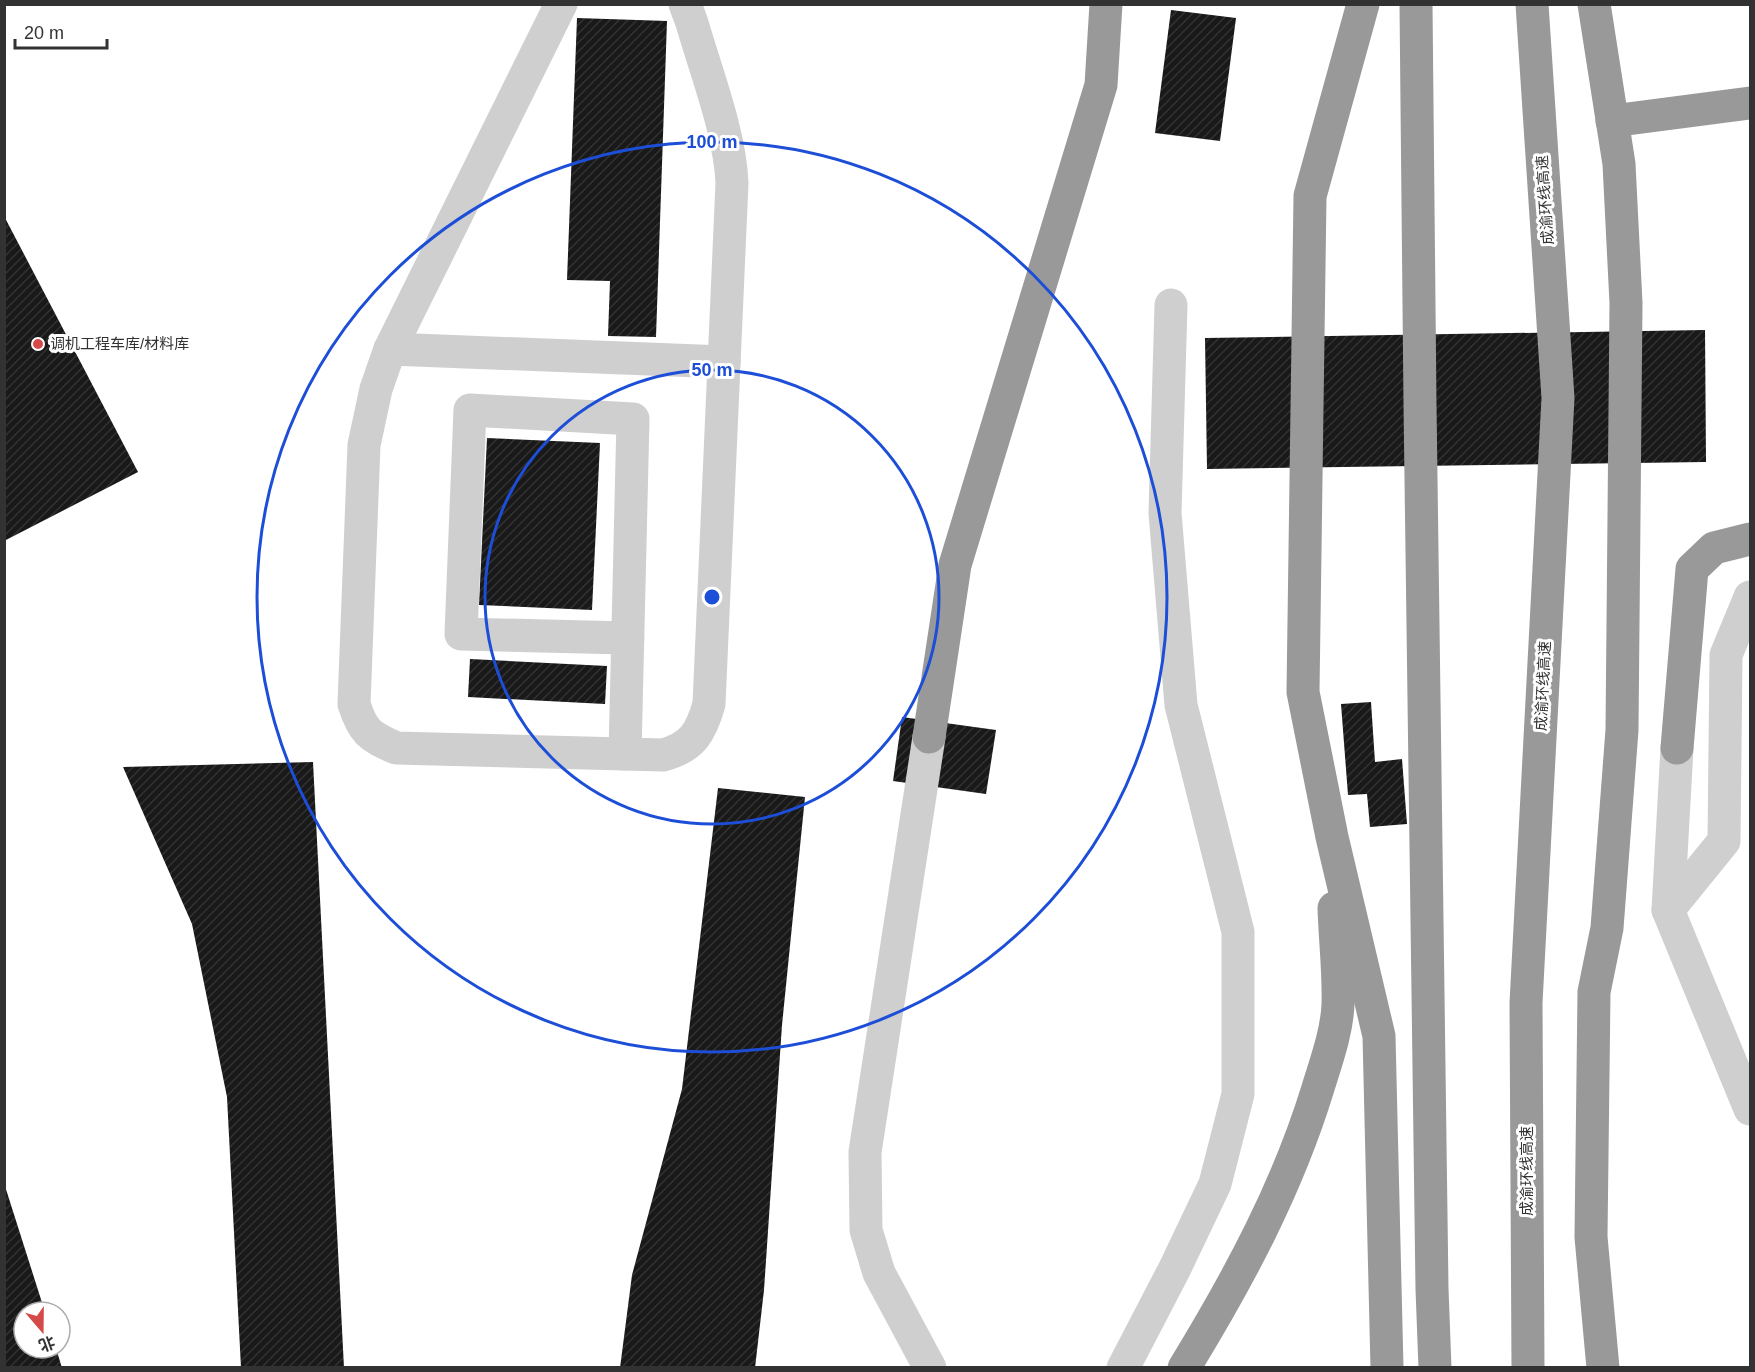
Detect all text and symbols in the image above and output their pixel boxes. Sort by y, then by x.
scale bar [15,12,106,50]
text: 20 m [24,23,64,43]
text: 100 m [686,132,738,152]
street label: 成渝环线高速 [1533,155,1556,246]
place label: 调机工程车库/材料库 [50,335,189,352]
marker: 调机工程车库/材料库 [31,337,45,351]
text: 50 m [691,360,733,380]
centre of rings [702,587,722,607]
street label: 成渝环线高速 [1532,641,1553,731]
street label: 成渝环线高速 [1518,1126,1535,1216]
north arrow [12,1300,72,1360]
text: 北 [37,1333,57,1354]

